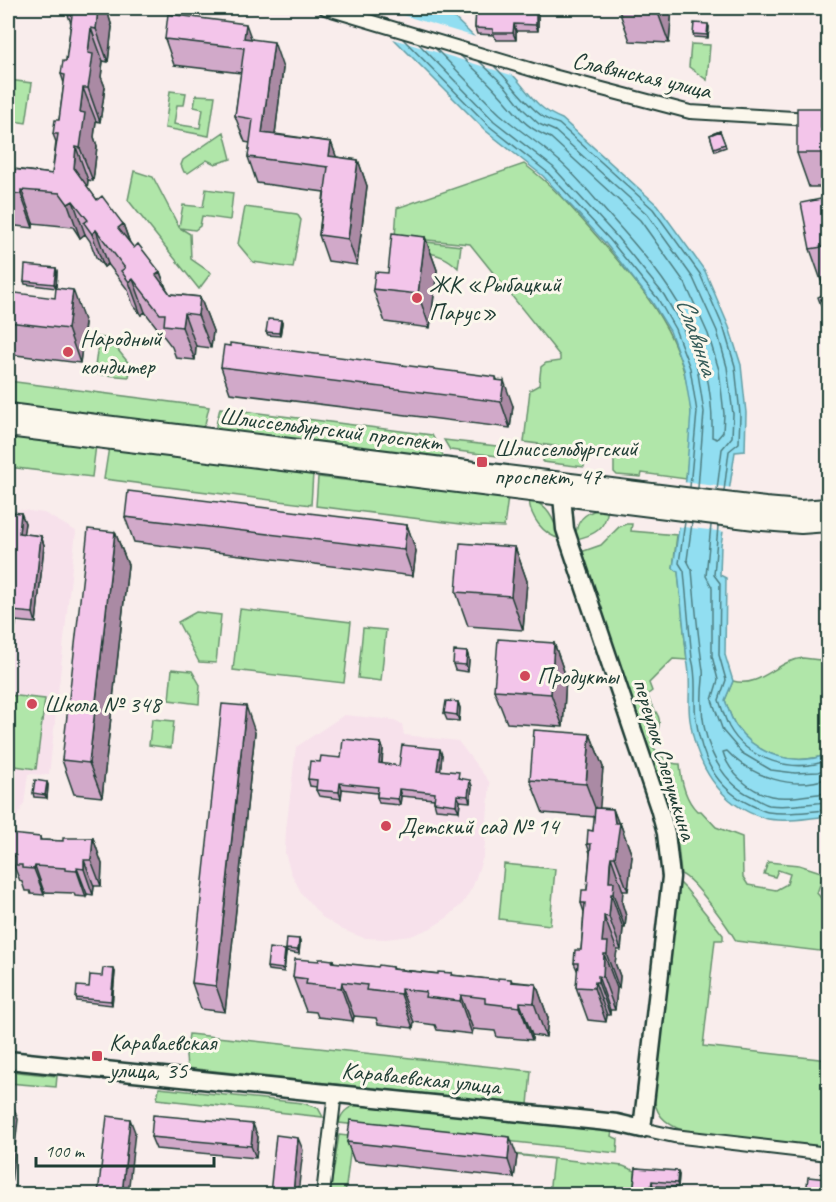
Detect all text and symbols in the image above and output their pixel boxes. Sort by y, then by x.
street label: Славянская улица [570,44,716,106]
place label: ЖК «Рыбацкий Парус» [429,269,563,327]
marker: ЖК «Рыбацкий Парус» [410,291,424,305]
water label: Славянка [669,293,727,382]
place label: Народный кондитер [80,323,164,381]
marker: Народный кондитер [61,345,75,359]
street label: Шлиссельбургский проспект [218,400,445,458]
place label: Шлиссельбургский проспект, 47 [494,433,640,491]
marker: Шлиссельбургский проспект, 47 [475,455,489,469]
place label: Продукты [537,661,621,691]
marker: Продукты [518,669,532,683]
street label: переулок Слепушкина [626,675,704,845]
place label: Школа № 348 [44,689,163,719]
marker: Школа № 348 [25,697,39,711]
place label: Детский сад № 14 [398,811,561,841]
marker: Детский сад № 14 [379,819,393,833]
place label: Караваевская улица, 35 [107,1027,218,1085]
marker: Караваевская улица, 35 [90,1049,104,1063]
street label: Караваевская улица [340,1055,504,1101]
scale bar [36,1130,214,1168]
text: 100 m [45,1140,86,1162]

